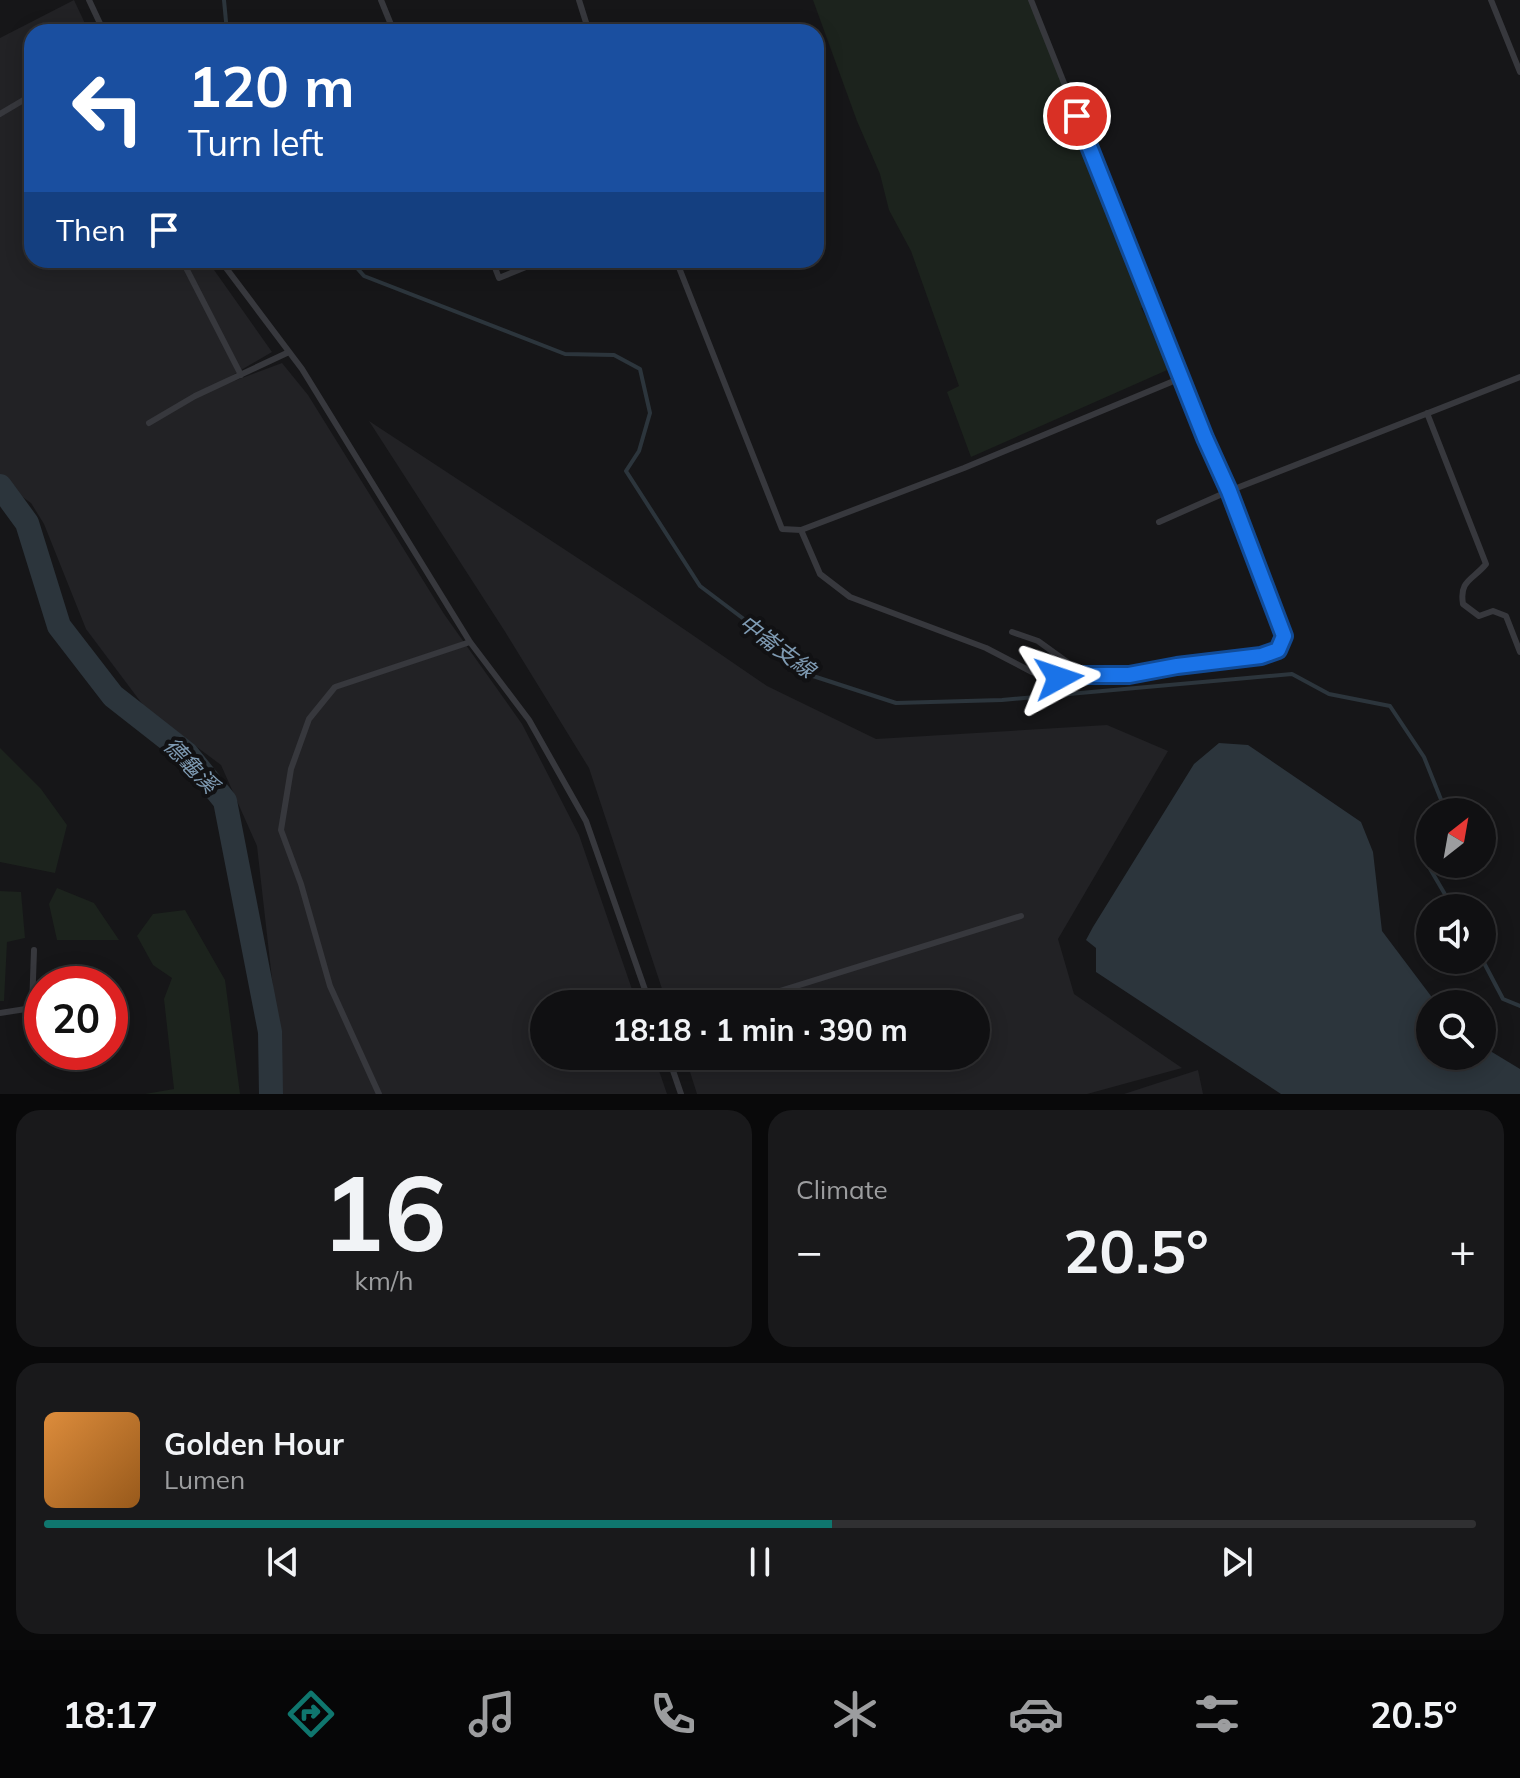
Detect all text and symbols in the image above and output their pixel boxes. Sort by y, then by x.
text: 120 m [188,51,355,121]
icon: left [56,56,160,160]
pin [1043,82,1111,150]
icon: arrive [1055,94,1099,138]
text: Turn left [188,120,324,165]
icon: arrive [142,208,186,252]
text: Then [56,211,126,249]
water label: 中崙支線 [733,608,823,685]
position arrow [1017,636,1101,720]
water label: 德龜溪 [158,732,226,801]
north arrow [1416,798,1496,878]
map controls [1416,798,1496,1070]
button: sound [1416,894,1496,974]
speed limit sign: 20 [24,966,128,1070]
button: search [1416,990,1496,1070]
text: 18:18 · 1 min · 390 m [612,1011,908,1049]
text: 16 [322,1146,446,1277]
text: Climate [796,1173,888,1206]
text: 20.5° [1063,1213,1209,1288]
text: − [796,1223,822,1278]
text: + [1450,1223,1476,1278]
text: km/h [355,1264,413,1297]
text: Golden Hour [164,1425,344,1463]
text: Lumen [164,1463,245,1496]
icon: previous [261,1540,305,1584]
icon: pause [738,1540,782,1584]
icon: next [1215,1540,1259,1584]
icon: directions [283,1686,339,1742]
icon: music [464,1686,520,1742]
icon: phone [645,1686,701,1742]
icon: climate [827,1686,883,1742]
icon: car [1008,1686,1064,1742]
icon: filters [1189,1686,1245,1742]
text: 18:17 [63,1692,158,1737]
text: 20.5° [1370,1692,1457,1737]

